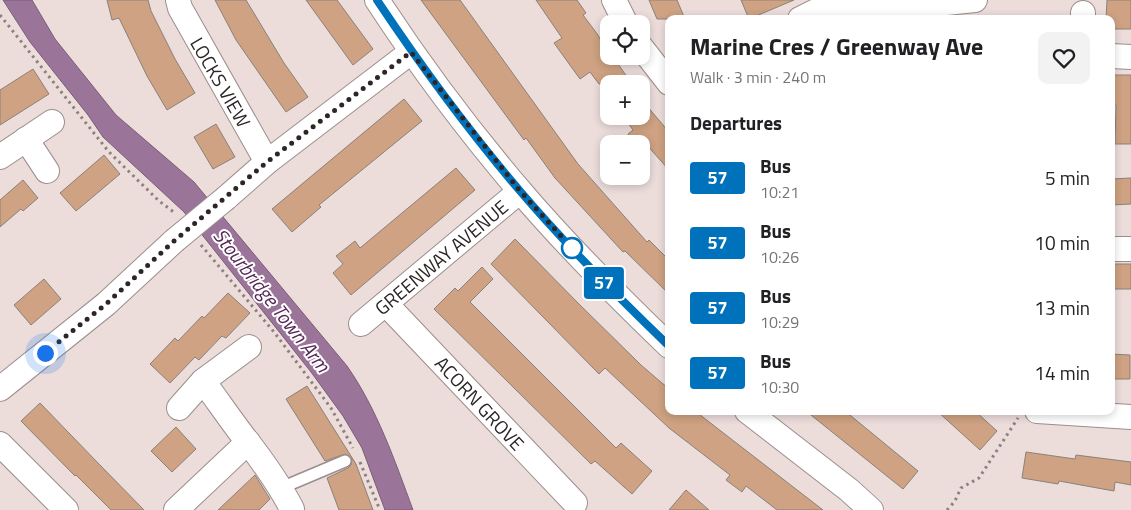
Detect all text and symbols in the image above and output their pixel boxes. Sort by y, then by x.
map controls [600,15,650,185]
button: locate [600,15,650,65]
text: Marine Cres / Greenway Ave [690,28,983,64]
street label: LOCKS VIEW [183,31,259,133]
button: heart [1038,32,1090,84]
text: Walk · 3 min · 240 m [690,65,826,89]
button: + [600,75,650,125]
text: Departures [690,108,782,137]
button: − [600,135,650,185]
text: Bus [760,151,791,180]
text: 5 min [1045,163,1090,192]
text: 57 [707,164,728,191]
text: 10:21 [760,180,799,204]
street label: GREENWAY AVENUE [368,192,514,322]
text: Bus [760,216,791,245]
water label: Stourbridge Town Arm [206,221,338,379]
text: 10 min [1034,228,1090,257]
text: 57 [707,229,728,256]
unlabelled marker [561,237,583,259]
text: 10:26 [760,245,799,269]
line badge: 57 [582,267,626,299]
text: 57 [594,269,614,296]
text: Bus [760,281,791,310]
text: 13 min [1034,293,1090,322]
text: 57 [707,294,728,321]
text: 10:29 [760,310,799,334]
your location [33,341,58,366]
text: Bus [760,346,791,375]
street label: ACORN GROVE [429,349,531,457]
text: 14 min [1034,358,1090,387]
text: 57 [707,359,728,386]
text: 10:30 [760,375,799,399]

